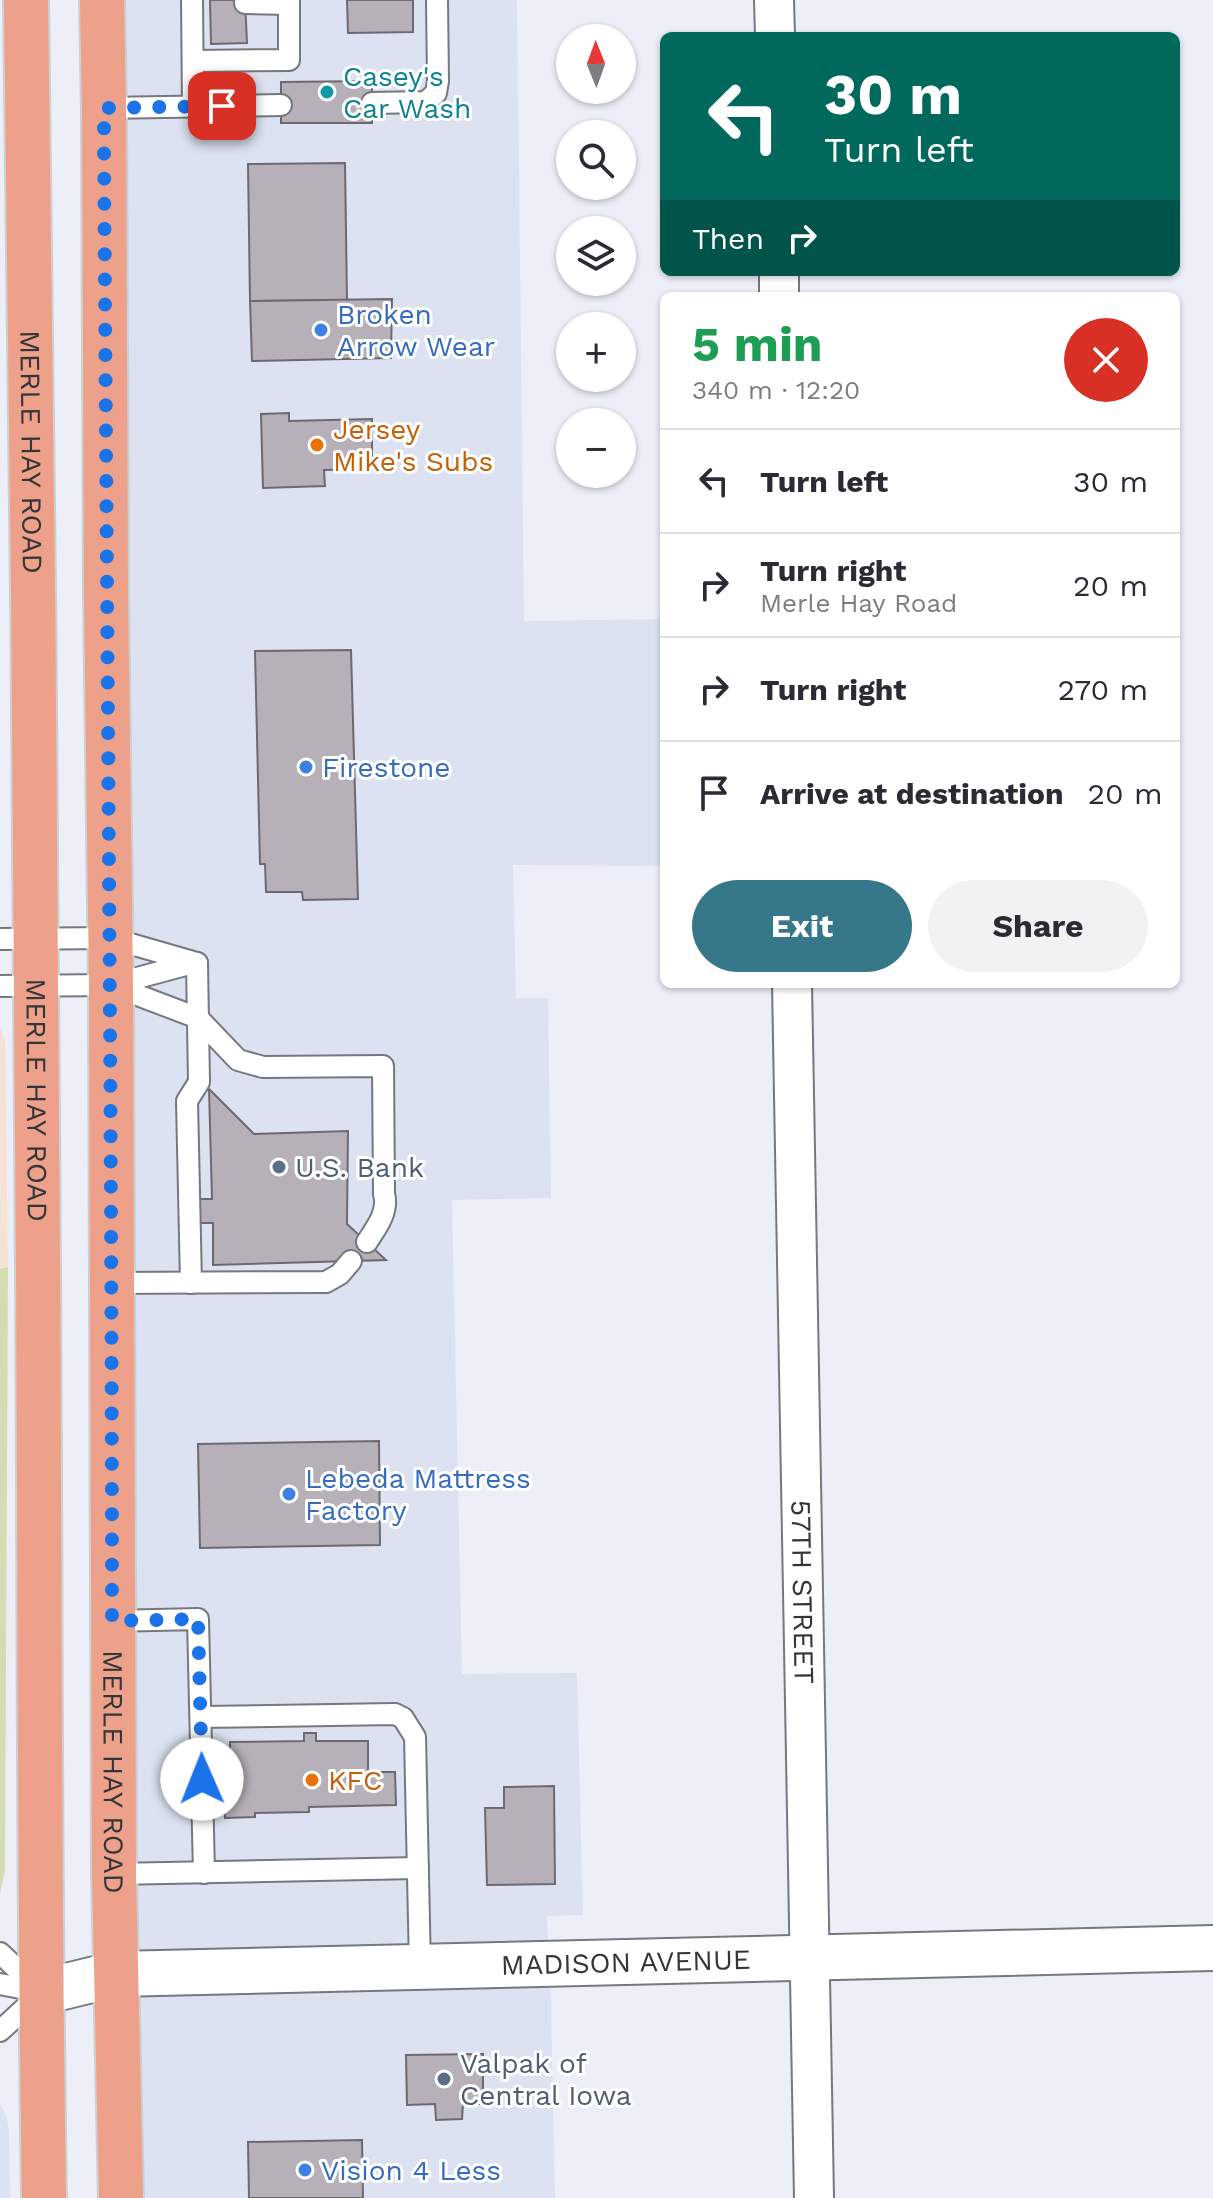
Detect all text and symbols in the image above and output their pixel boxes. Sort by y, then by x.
north arrow [556,24,636,104]
map controls [556,24,636,488]
place label: Casey's Car Wash [343,60,471,125]
text: 30 m [824,62,962,128]
icon: left [692,64,796,168]
pin [188,72,256,140]
marker: Casey's Car Wash [318,83,336,101]
icon: arrive [200,84,244,128]
button: search [556,120,636,200]
text: Turn left [824,129,974,171]
button: layers [556,216,636,296]
icon: right [780,216,824,260]
text: Then [692,221,764,256]
place label: Broken Arrow Wear [337,298,495,363]
button: + [556,312,636,392]
text: 5 min [692,316,823,373]
button: close [1064,318,1148,402]
marker: Broken Arrow Wear [312,321,330,339]
street label: MERLE HAY ROAD [13,330,49,574]
text: 340 m · 12:20 [692,375,860,405]
button: − [556,408,636,488]
place label: Jersey Mike's Subs [333,413,493,478]
marker: Jersey Mike's Subs [308,436,326,454]
icon: left [692,459,736,503]
text: Turn left [760,464,888,499]
text: 30 m [1073,464,1148,499]
text: Turn right [760,553,906,588]
icon: right [692,563,736,607]
text: 20 m [1073,568,1148,603]
text: Merle Hay Road [760,588,957,618]
icon: right [692,667,736,711]
text: Turn right [760,672,906,707]
text: 270 m [1057,672,1148,707]
place label: Firestone [322,751,450,784]
marker: Firestone [297,758,315,776]
icon: arrive [692,771,736,815]
text: Arrive at destination [760,776,1064,811]
text: 20 m [1088,776,1163,811]
button: Exit [692,880,912,972]
button: Share [928,880,1148,972]
street label: MERLE HAY ROAD [19,978,54,1222]
place label: U.S. Bank [295,1151,424,1184]
marker: U.S. Bank [270,1158,288,1176]
place label: Lebeda Mattress Factory [305,1462,531,1527]
marker: Lebeda Mattress Factory [280,1485,298,1503]
street label: 57TH STREET [784,1499,821,1684]
street label: MERLE HAY ROAD [96,1650,130,1894]
position arrow [160,1737,244,1821]
place label: KFC [328,1764,382,1797]
marker: KFC [303,1771,321,1789]
street label: MADISON AVENUE [500,1943,751,1982]
place label: Valpak of Central Iowa [460,2047,632,2112]
marker: Valpak of Central Iowa [435,2070,453,2088]
place label: Vision 4 Less [321,2154,501,2187]
marker: Vision 4 Less [296,2161,314,2179]

